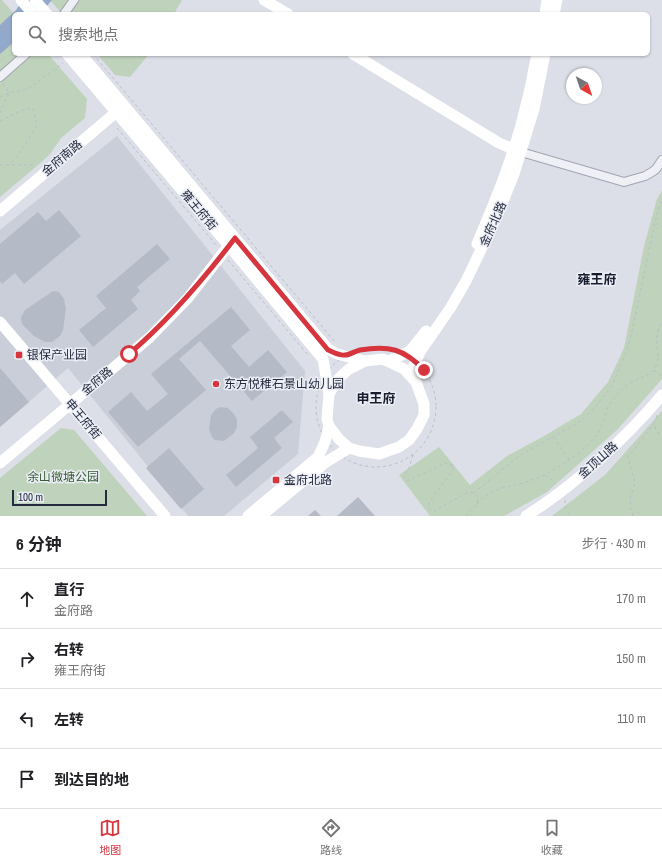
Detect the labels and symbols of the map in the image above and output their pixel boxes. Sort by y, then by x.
north arrow [566,68,602,104]
street label: 金府南路 [38,136,86,180]
street label: 雍王府街 [177,186,221,234]
street label: 金府北路 [476,199,510,249]
district label: 雍王府 [577,271,617,288]
route start [120,345,138,363]
place label: 银保产业园 [27,347,87,363]
marker: 银保产业园 [14,350,24,360]
route end [415,361,433,379]
street label: 金府路 [78,363,116,399]
place label: 东方悦稚石景山幼儿园 [224,376,344,392]
marker: 东方悦稚石景山幼儿园 [211,379,221,389]
district label: 申王府 [356,390,396,407]
street label: 申王府街 [61,395,105,443]
street label: 金顶山路 [575,438,621,482]
park label: 余山微塘公园 [27,469,99,485]
place label: 金府北路 [284,472,332,488]
marker: 金府北路 [271,475,281,485]
scale bar [12,488,107,507]

